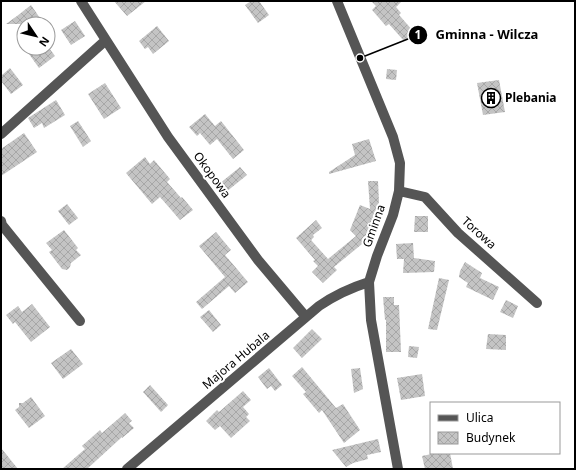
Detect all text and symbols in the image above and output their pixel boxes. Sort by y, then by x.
north arrow [16,16,56,56]
callout: Gminna - Wilcza [408,22,547,47]
text: Gminna - Wilcza [436,25,538,43]
text: 1 [415,26,421,43]
text: N [36,34,53,50]
building icon: Plebania [480,87,502,109]
place label: Plebania [505,89,557,106]
street label: Okopowa [190,148,235,201]
street label: Gminna [358,202,389,250]
street label: Torowa [458,213,500,253]
street label: Majora Hubala [199,326,273,393]
legend [430,402,560,454]
text: Ulica [466,409,493,426]
text: Budynek [466,429,516,446]

